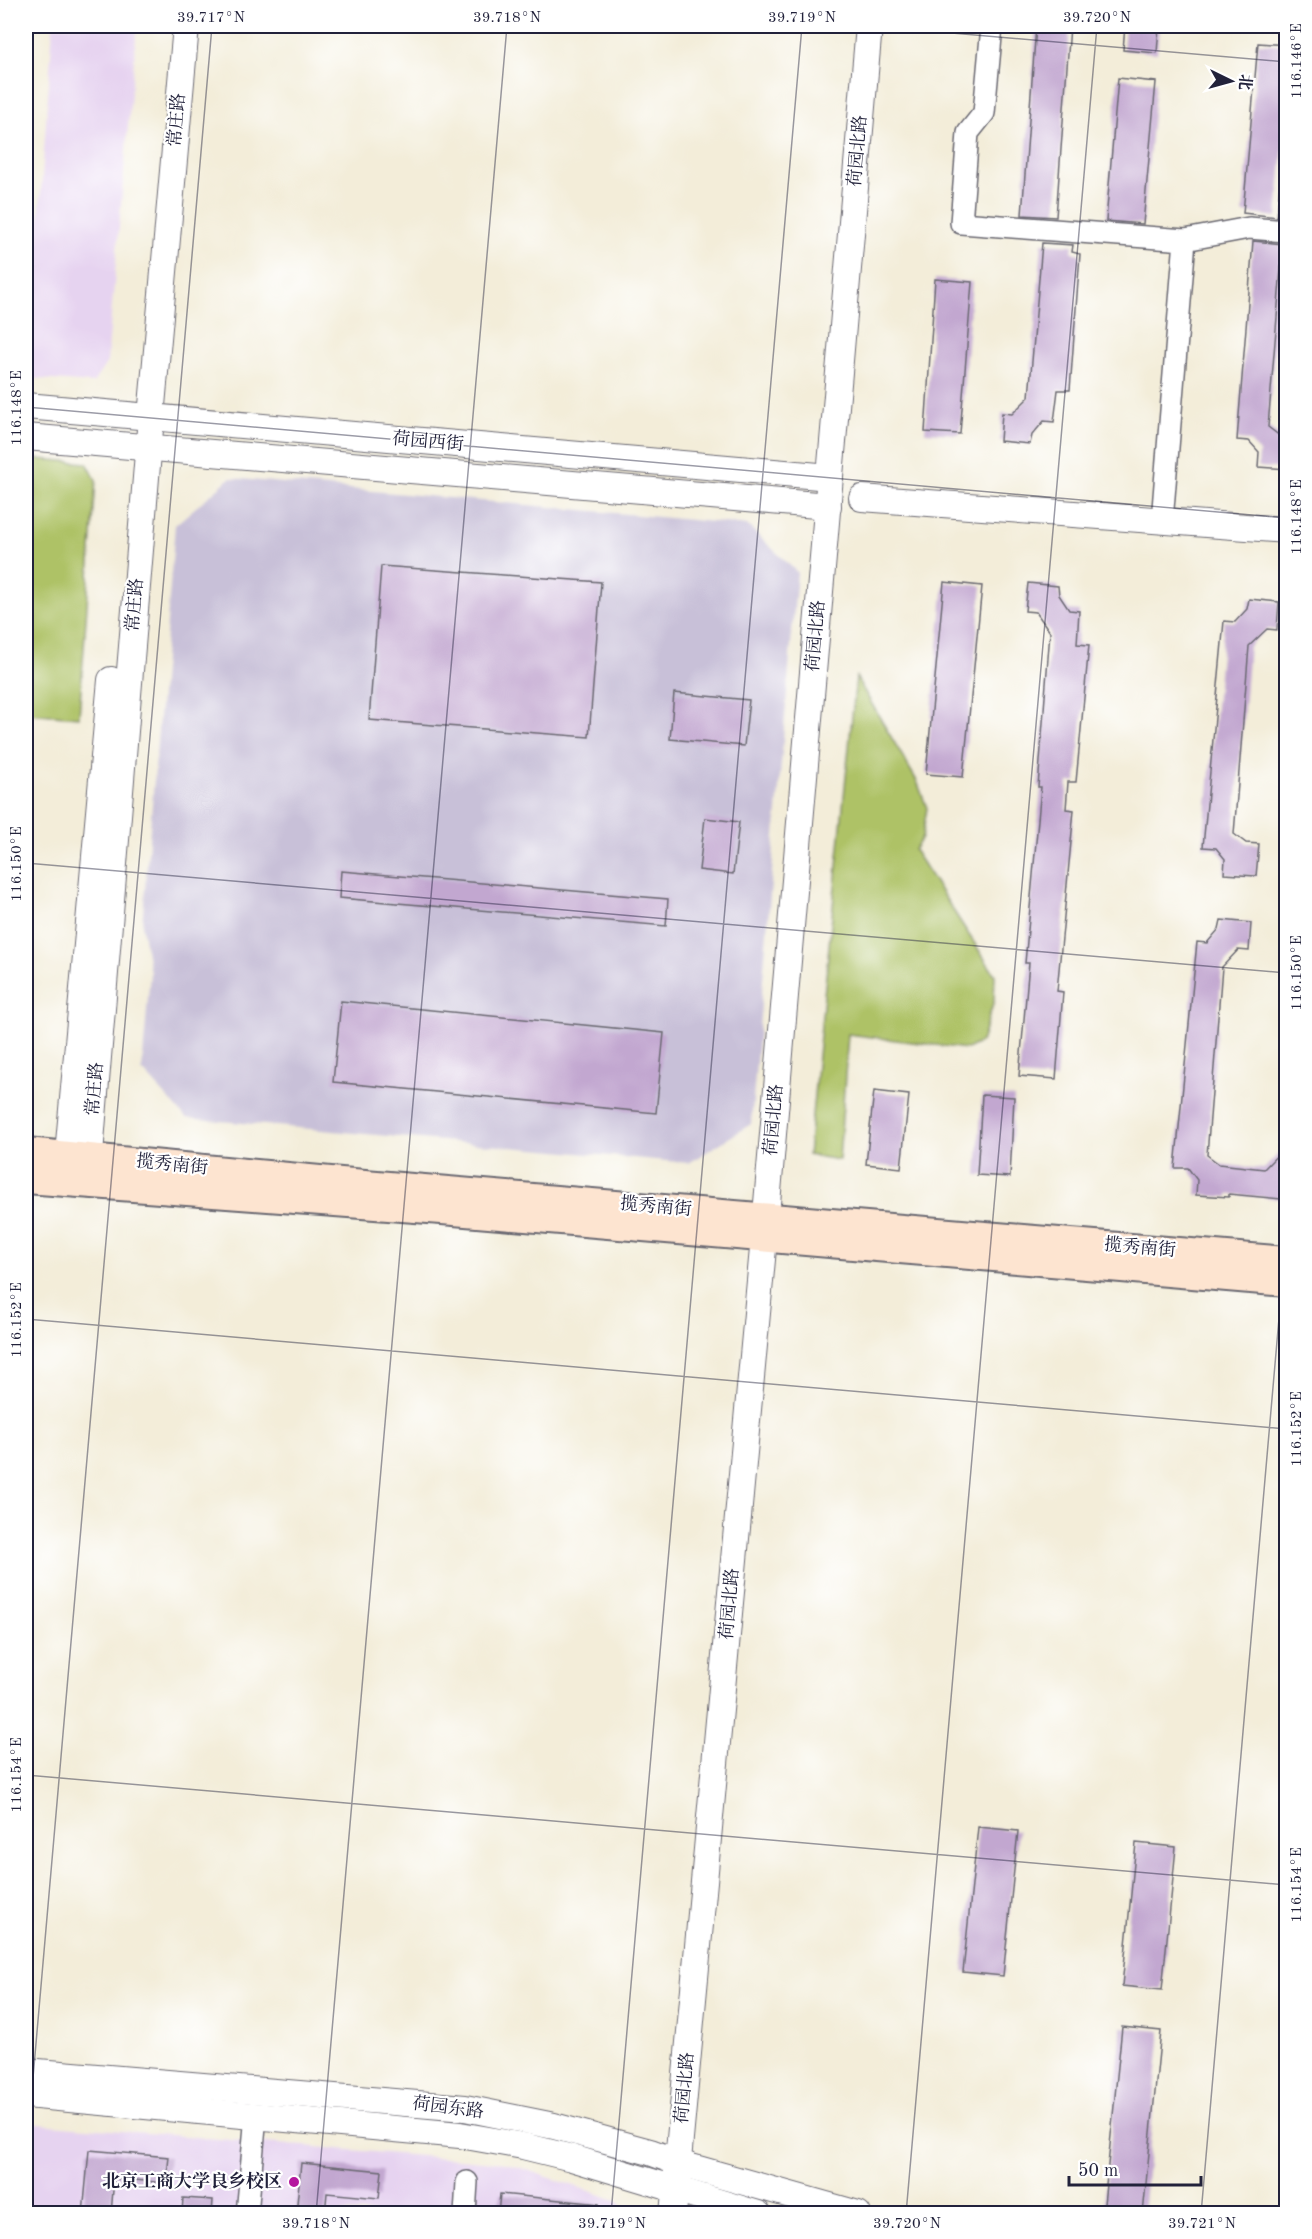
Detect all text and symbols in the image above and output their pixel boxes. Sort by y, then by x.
text: 39.717°N [177,11,245,26]
text: 39.718°N [473,11,541,26]
text: 39.719°N [768,11,836,26]
text: 39.720°N [1063,11,1131,26]
text: 116.146°E [1290,23,1305,99]
north arrow [1201,51,1261,111]
text: 北 [1235,73,1255,91]
street label: 常庄路 [164,92,188,148]
street label: 荷园北路 [844,114,870,188]
text: 116.148°E [10,370,25,446]
street label: 荷园西街 [391,429,465,454]
text: 116.148°E [1290,479,1305,555]
street label: 常庄路 [122,577,146,633]
street label: 荷园北路 [802,599,828,673]
text: 116.150°E [10,826,25,902]
text: 116.150°E [1290,935,1305,1011]
street label: 常庄路 [82,1061,106,1117]
street label: 荷园北路 [760,1083,786,1157]
street label: 揽秀南街 [135,1150,209,1178]
street label: 揽秀南街 [619,1193,693,1219]
street label: 揽秀南街 [1103,1234,1177,1260]
text: 116.152°E [10,1282,25,1358]
text: 116.152°E [1290,1391,1305,1467]
street label: 荷园北路 [716,1567,742,1641]
text: 116.154°E [10,1737,25,1813]
text: 116.154°E [1290,1847,1305,1923]
street label: 荷园北路 [671,2051,697,2125]
street label: 荷园东路 [411,2093,485,2121]
scale bar [1069,2149,1201,2187]
text: 50 m [1078,2162,1118,2180]
place label: 北京工商大学良乡校区 [102,2171,282,2191]
marker: 北京工商大学良乡校区 [287,2175,301,2189]
text: 39.718°N [282,2217,350,2232]
text: 39.719°N [578,2217,646,2232]
text: 39.720°N [873,2217,941,2232]
text: 39.721°N [1168,2217,1236,2232]

